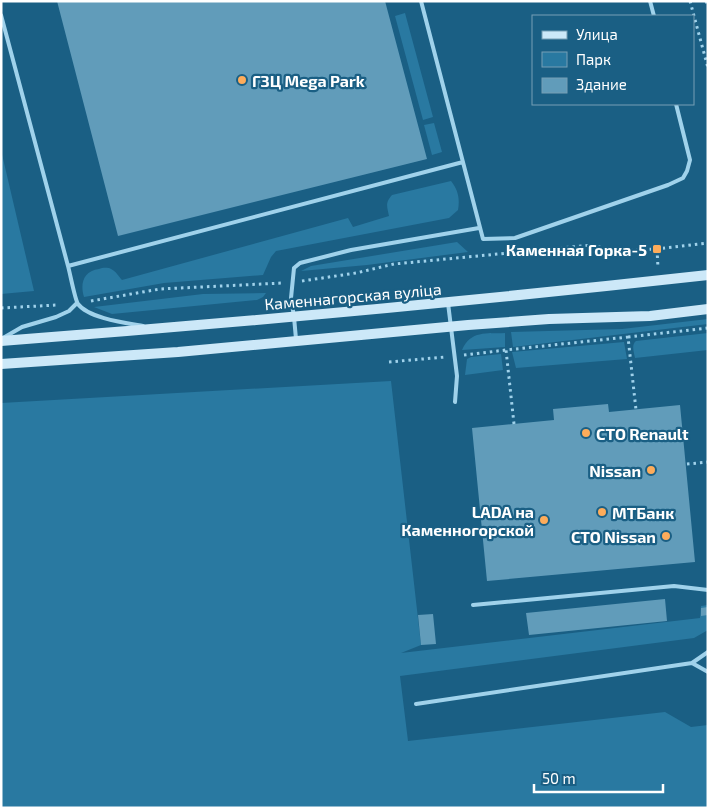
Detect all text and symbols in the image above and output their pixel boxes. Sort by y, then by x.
legend [532,15,694,105]
text: Улица [576,25,618,43]
text: Парк [576,50,611,68]
place label: ГЗЦ Mega Park [252,71,365,90]
marker: ГЗЦ Mega Park [236,74,248,86]
text: Здание [576,75,627,93]
place label: Каменная Горка-5 [506,240,647,259]
marker: Каменная Горка-5 [651,243,663,255]
street label: Каменнагорская вуліца [264,279,442,314]
place label: СТО Renault [596,424,689,443]
marker: СТО Renault [580,427,592,439]
place label: Nissan [589,461,641,480]
marker: Nissan [645,464,657,476]
place label: LADA на Каменногорской [401,502,534,539]
place label: МТБанк [612,503,674,522]
marker: МТБанк [596,506,608,518]
marker: LADA на Каменногорской [538,514,550,526]
place label: СТО Nissan [571,527,656,546]
marker: СТО Nissan [660,530,672,542]
scale bar [534,762,663,794]
text: 50 m [542,769,576,787]

